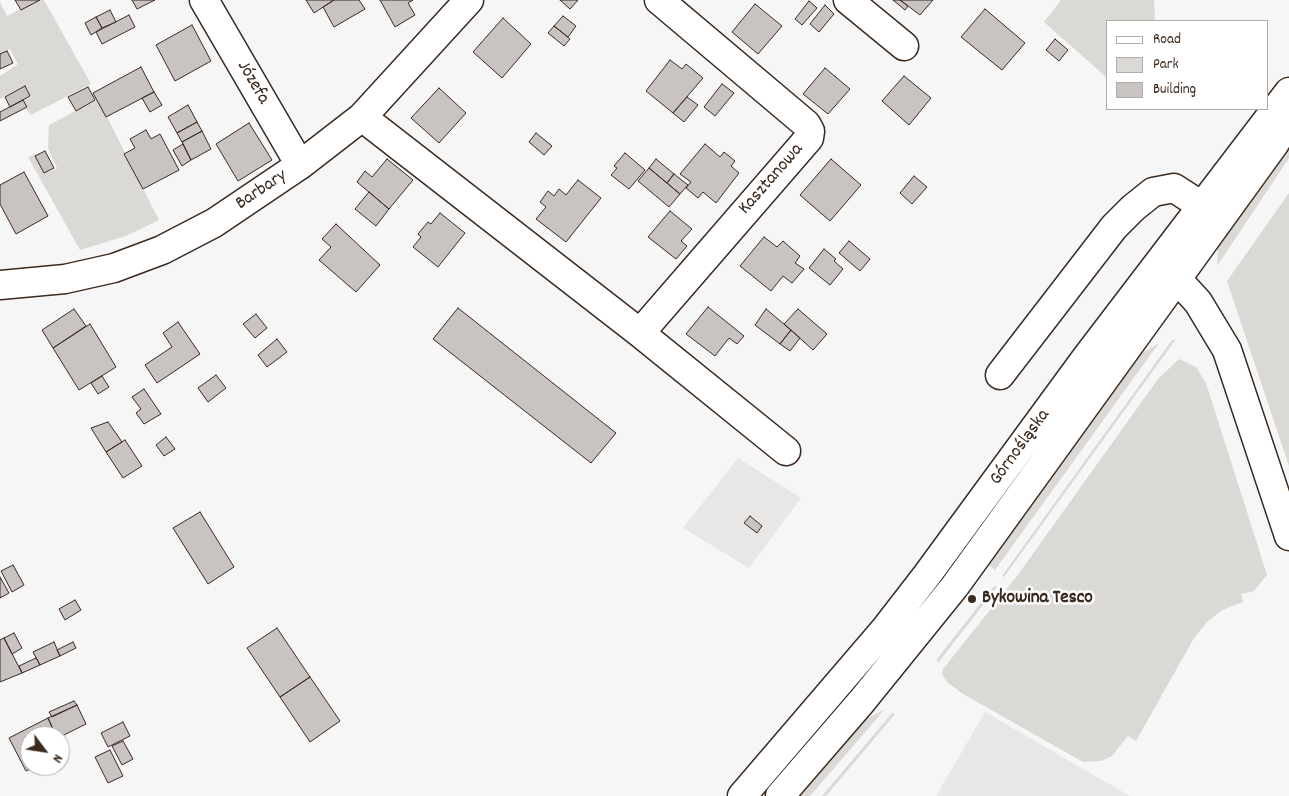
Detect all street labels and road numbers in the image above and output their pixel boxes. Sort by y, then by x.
street label: Józefa [230,57,274,109]
street label: Kasztanowa [735,140,809,220]
street label: Barbary [232,166,292,216]
street label: Górnośląska [986,406,1056,490]

